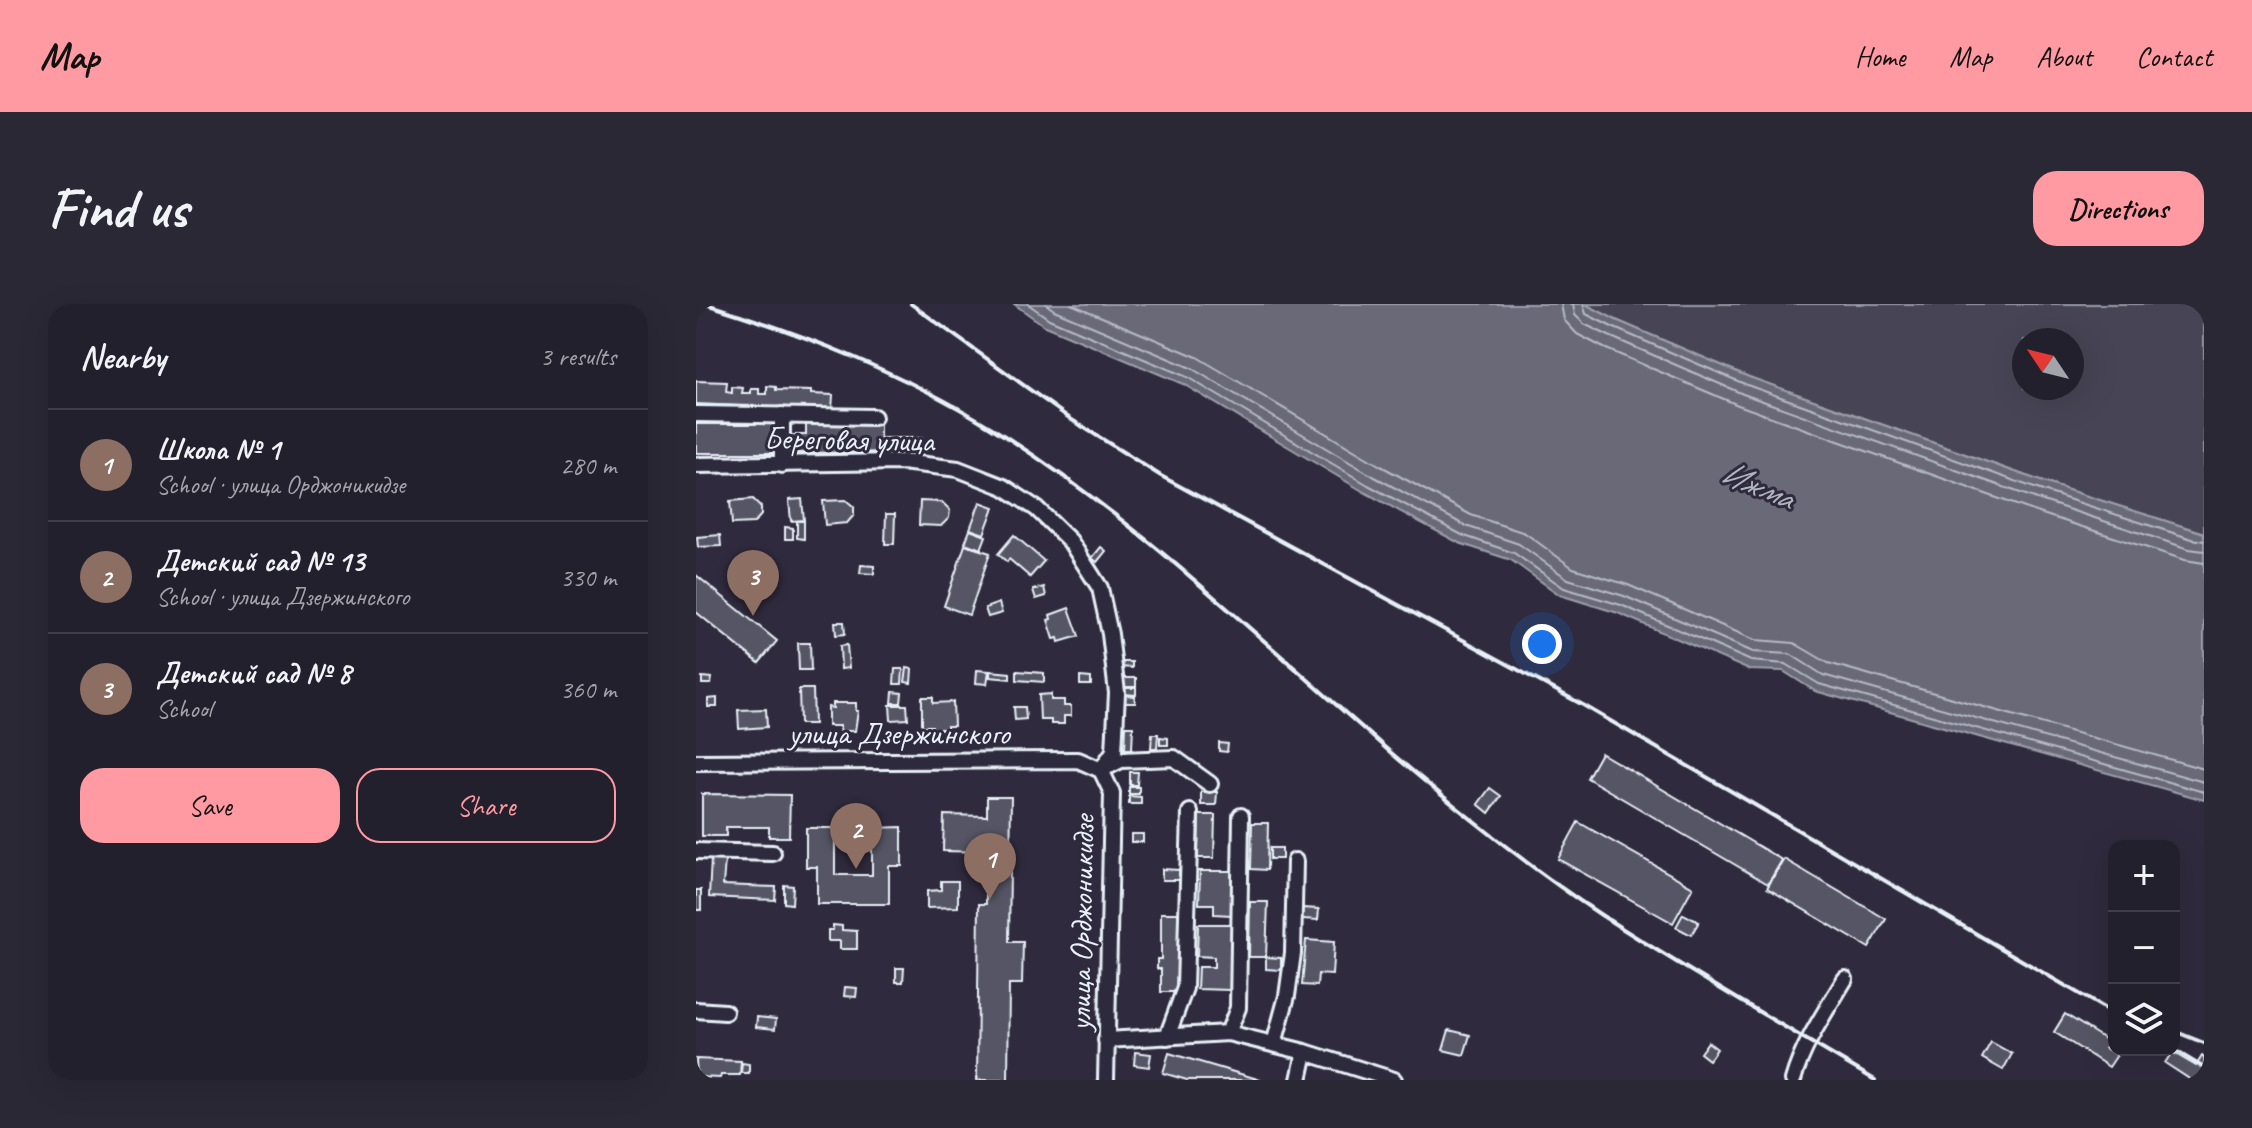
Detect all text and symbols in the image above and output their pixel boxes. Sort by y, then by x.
text: Map [40,33,99,80]
text: Home [1855,39,1905,74]
text: Map [1949,39,1992,74]
text: About [2036,39,2092,74]
text: Contact [2136,39,2212,74]
button: Directions [2033,171,2204,246]
text: Find us [48,173,188,244]
north arrow [2012,328,2084,400]
text: Nearby [80,335,166,378]
text: 3 results [540,340,616,373]
street label: Береговая улица [764,418,937,462]
text: Школа № 1 [156,430,280,468]
text: 1 [100,449,112,482]
text: 280 m [560,449,616,482]
water label: Ижма [1715,450,1803,520]
text: School · улица Орджоникидзе [156,468,405,501]
text: Детский сад № 13 [156,542,365,580]
pin: 3 [727,550,779,616]
text: 2 [100,561,112,594]
text: 330 m [560,561,616,594]
text: School · улица Дзержинского [156,580,409,613]
your location [1522,624,1562,664]
text: Детский сад № 8 [156,654,351,692]
text: 3 [100,673,112,706]
text: 360 m [560,673,616,706]
text: School [156,692,212,725]
street label: улица Дзержинского [786,713,1012,754]
button: Save [80,768,340,843]
button: Share [356,768,616,843]
pin: 2 [830,803,882,869]
street label: улица Орджоникидзе [1059,812,1104,1034]
pin: 1 [964,833,1016,899]
map controls [2108,840,2180,1056]
button: + [2108,840,2180,912]
button: − [2108,912,2180,984]
button: layers [2108,984,2180,1056]

